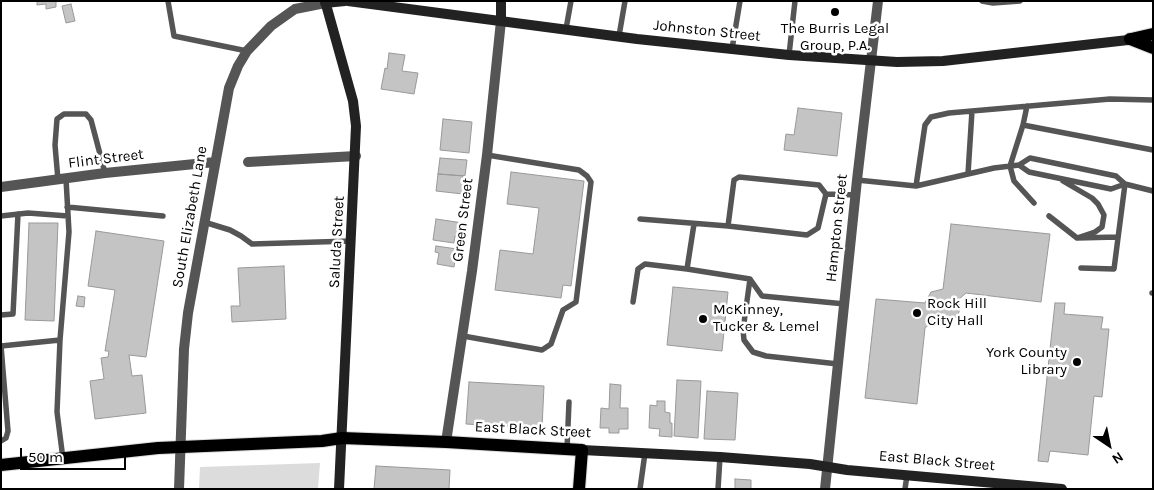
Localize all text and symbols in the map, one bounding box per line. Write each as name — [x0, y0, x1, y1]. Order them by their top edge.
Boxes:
marker: The Burris Legal Group, P.A. — [829, 6, 841, 18]
street label: Johnston Street — [652, 16, 762, 46]
place label: The Burris Legal Group, P.A. — [781, 20, 889, 55]
street label: Flint Street — [67, 145, 145, 173]
street label: South Elizabeth Lane — [169, 145, 211, 289]
street label: Hampton Street — [822, 173, 852, 283]
street label: Green Street — [449, 177, 477, 263]
street label: Saluda Street — [326, 195, 348, 289]
place label: Rock Hill City Hall — [927, 295, 987, 330]
place label: McKinney, Tucker & Lemel — [713, 301, 819, 336]
marker: Rock Hill City Hall — [911, 307, 923, 319]
marker: McKinney, Tucker & Lemel — [697, 313, 709, 325]
place label: York County Library — [986, 344, 1067, 379]
marker: York County Library — [1071, 356, 1083, 368]
street label: East Black Street — [474, 418, 592, 442]
north arrow — [1084, 420, 1134, 470]
scale bar — [22, 438, 129, 470]
street label: East Black Street — [878, 447, 996, 475]
text: 50 m — [28, 448, 63, 466]
text: N — [1109, 448, 1127, 468]

